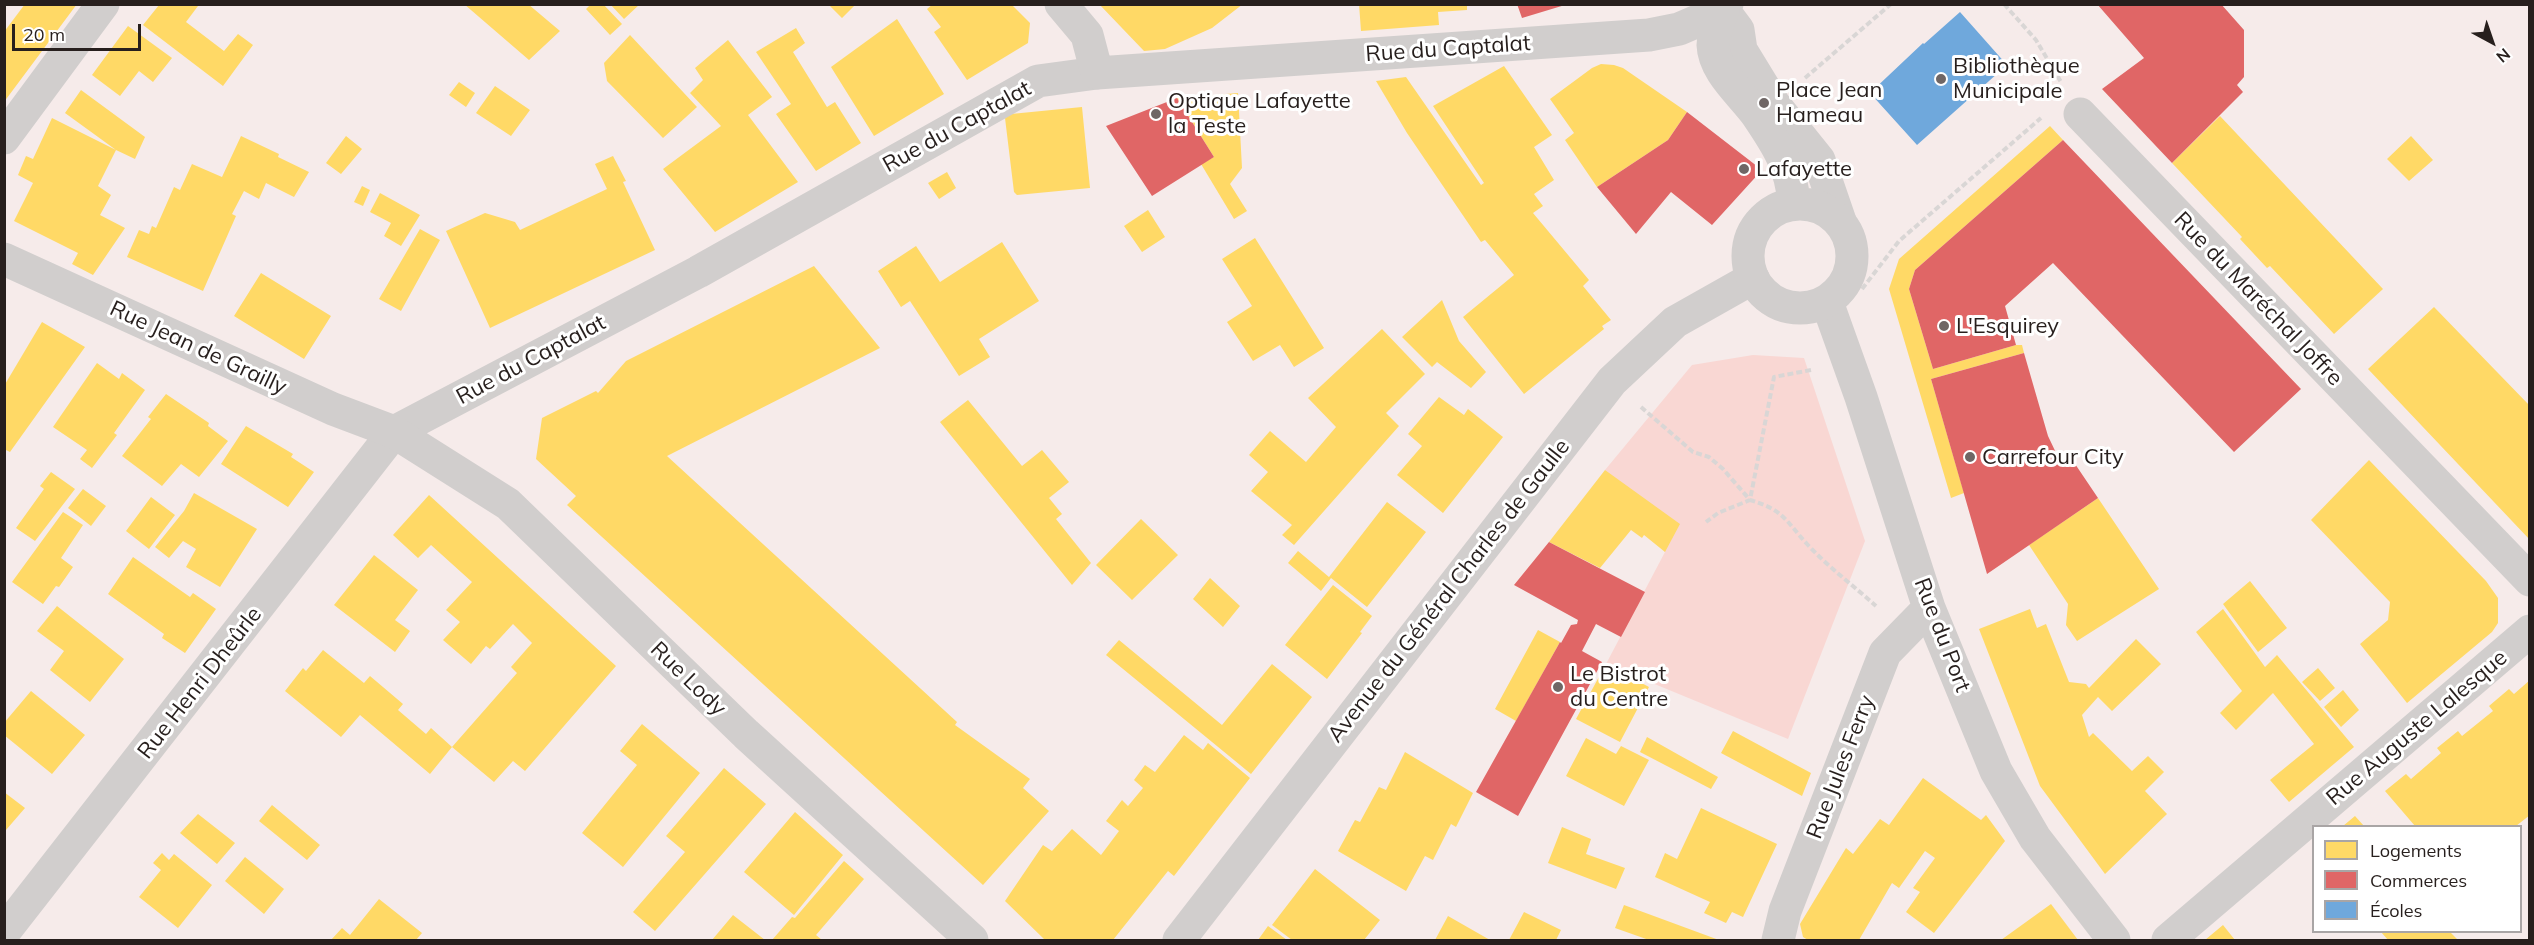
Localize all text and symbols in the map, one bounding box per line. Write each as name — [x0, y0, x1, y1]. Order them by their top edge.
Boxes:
scale bar — [15, 12, 144, 50]
north arrow — [2462, 12, 2522, 72]
text: 20 m — [23, 23, 65, 46]
street label: Rue du Captalat — [1365, 30, 1531, 68]
text: N — [2493, 44, 2515, 67]
place label: Bibliothèque Municipale — [1953, 53, 2080, 104]
marker: Bibliothèque Municipale — [1934, 72, 1948, 86]
street label: Rue du Captalat — [878, 75, 1036, 179]
place label: Place Jean Hameau — [1776, 77, 1882, 128]
place label: Optique Lafayette la Teste — [1168, 88, 1351, 140]
marker: Place Jean Hameau — [1757, 96, 1771, 110]
marker: Optique Lafayette la Teste — [1149, 107, 1163, 121]
place label: Lafayette — [1756, 156, 1852, 182]
marker: Lafayette — [1737, 162, 1751, 176]
street label: Rue du Maréchal Joffre — [2168, 207, 2348, 391]
street label: Rue Jean de Grailly — [105, 295, 291, 401]
street label: Rue du Captalat — [452, 310, 610, 410]
place label: L'Esquirey — [1956, 313, 2059, 339]
marker: L'Esquirey — [1937, 319, 1951, 333]
street label: Avenue du Général Charles de Gaulle — [1322, 434, 1576, 748]
place label: Carrefour City — [1982, 444, 2124, 470]
marker: Carrefour City — [1963, 450, 1977, 464]
street label: Rue du Port — [1908, 574, 1976, 696]
street label: Rue Henri Dheûrle — [133, 602, 267, 764]
street label: Rue Lody — [645, 637, 731, 721]
street label: Rue Auguste Lalesque — [2321, 645, 2513, 811]
place label: Le Bistrot du Centre — [1570, 661, 1668, 712]
marker: Le Bistrot du Centre — [1551, 680, 1565, 694]
street label: Rue Jules Ferry — [1802, 691, 1880, 843]
legend — [2312, 825, 2522, 933]
text: Logements — [2370, 839, 2462, 862]
text: Commerces — [2370, 869, 2467, 892]
text: Écoles — [2370, 899, 2423, 922]

